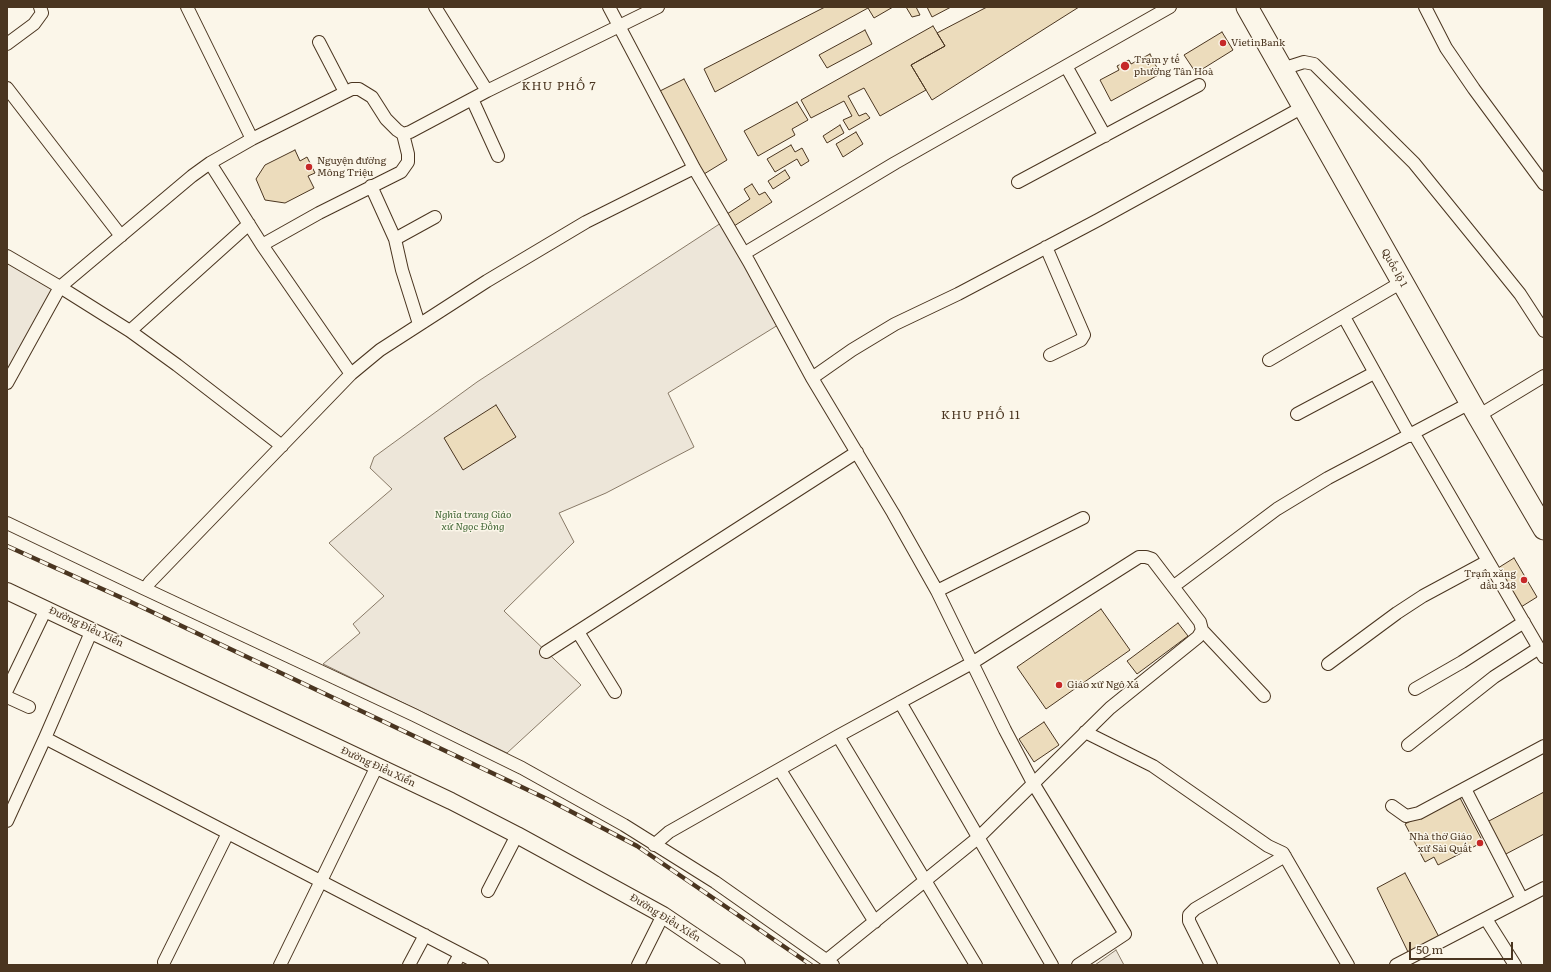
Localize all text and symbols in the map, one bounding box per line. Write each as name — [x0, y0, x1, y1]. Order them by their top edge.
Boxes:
place label: VietinBank — [1231, 37, 1285, 49]
marker: VietinBank — [1218, 38, 1228, 48]
place label: Trạm y tế phường Tân Hoà — [1134, 54, 1213, 78]
marker: Trạm y tế phường Tân Hoà — [1119, 60, 1131, 72]
district label: KHU PHỐ 7 — [521, 79, 597, 93]
place label: Nguyện đường Mông Triệu — [317, 155, 386, 178]
marker: Nguyện đường Mông Triệu — [304, 162, 314, 172]
street label: Quốc lộ 1 — [1379, 247, 1409, 289]
district label: KHU PHỐ 11 — [941, 408, 1021, 422]
park label: Nghĩa trang Giáo xứ Ngọc Đồng — [435, 509, 511, 532]
place label: Trạm xăng dầu 348 — [1464, 568, 1516, 592]
marker: Trạm xăng dầu 348 — [1519, 575, 1529, 585]
street label: Đường Điều Xiển — [47, 604, 125, 650]
place label: Giáo xứ Ngô Xá — [1067, 679, 1139, 691]
marker: Giáo xứ Ngô Xá — [1054, 680, 1064, 690]
street label: Đường Điều Xiển — [339, 744, 417, 790]
place label: Nhà thờ Giáo xứ Sài Quất — [1409, 831, 1472, 854]
marker: Nhà thờ Giáo xứ Sài Quất — [1475, 838, 1485, 848]
street label: Đường Điều Xiển — [627, 891, 703, 945]
scale bar — [1411, 934, 1515, 960]
text: 50 m — [1416, 940, 1443, 958]

